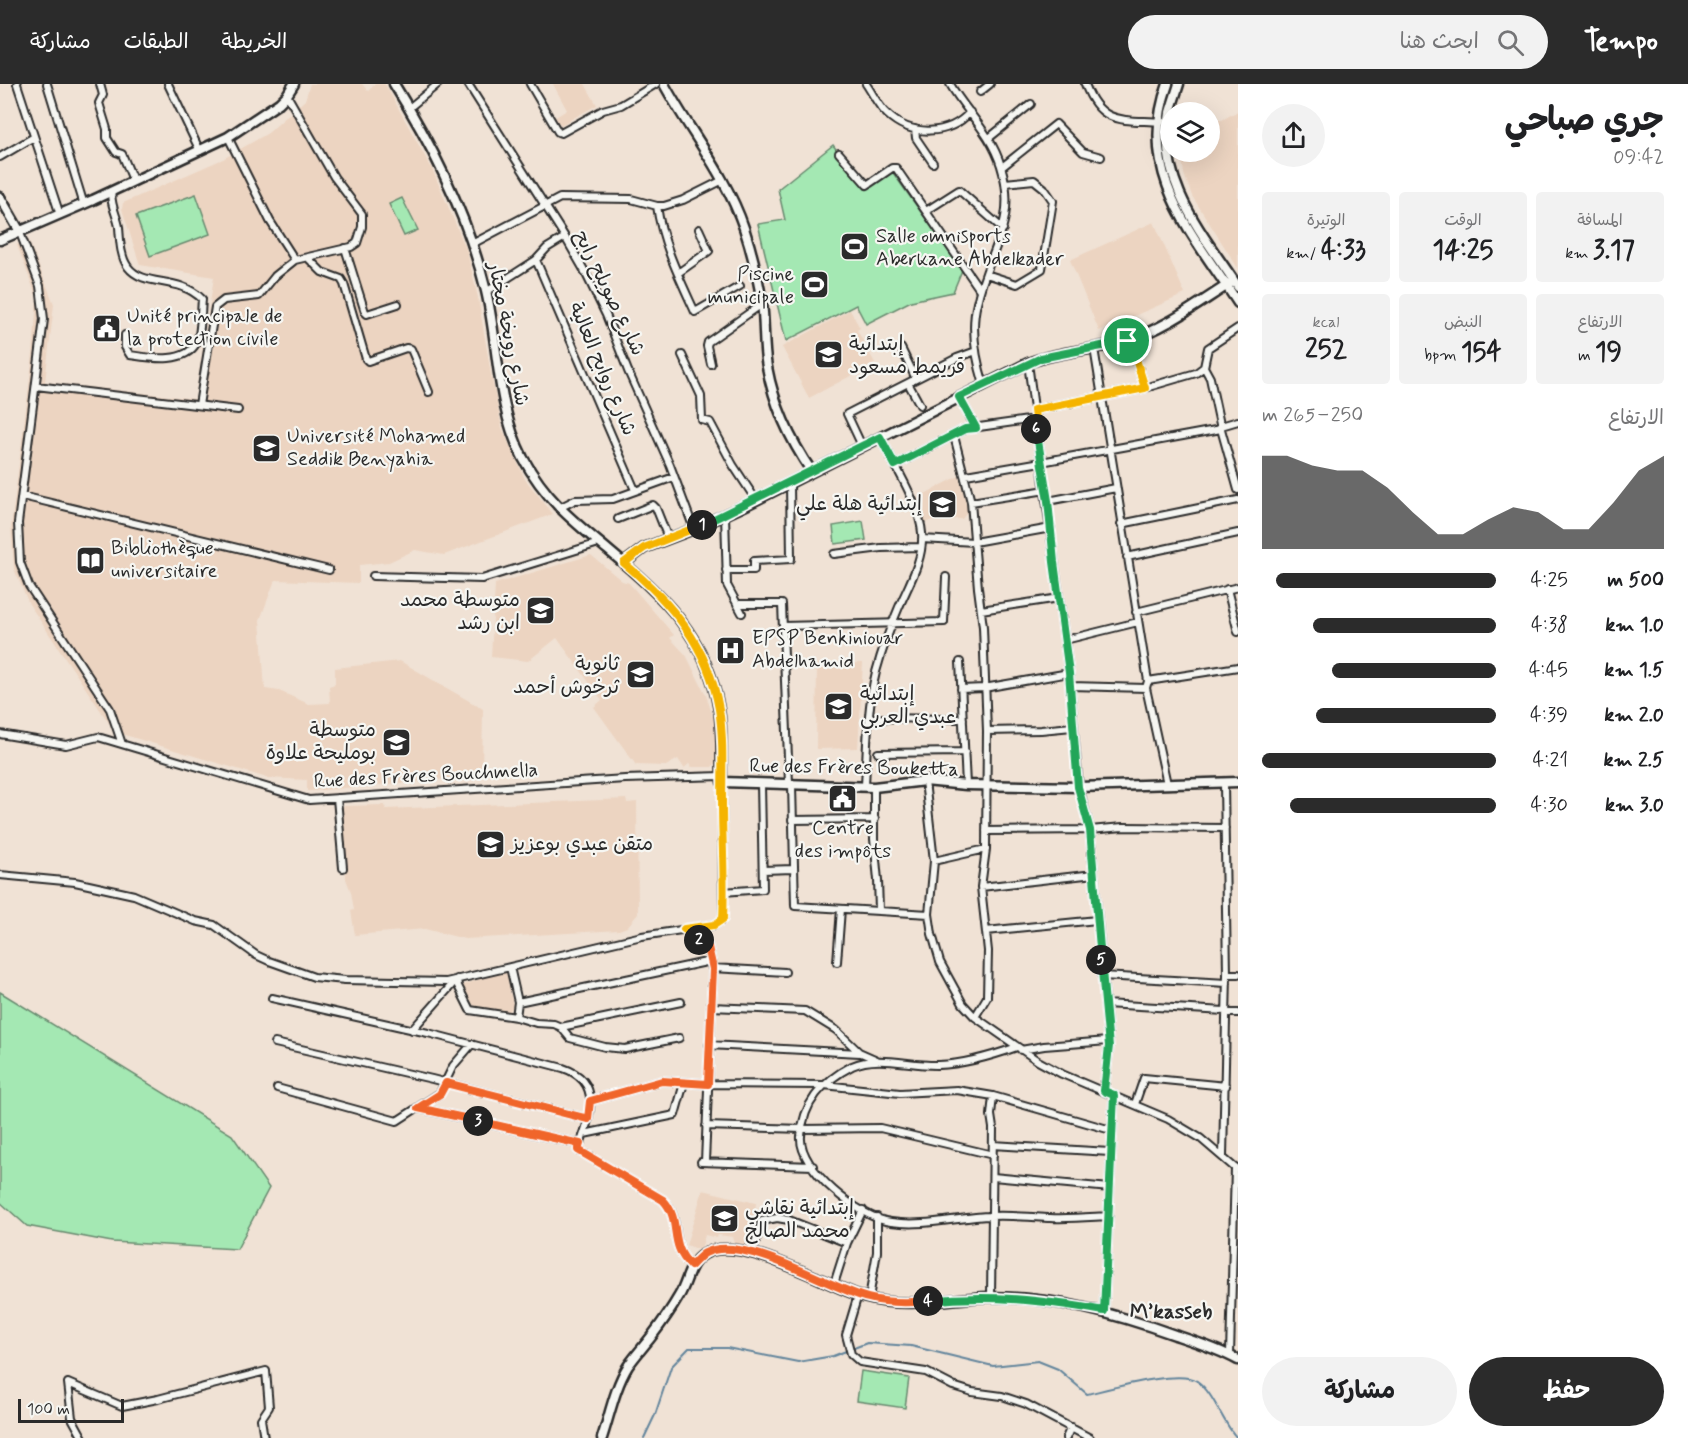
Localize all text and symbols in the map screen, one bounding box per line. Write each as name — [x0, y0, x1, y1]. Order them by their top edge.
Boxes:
search box — [1128, 15, 1548, 69]
text: Tempo — [1584, 24, 1658, 61]
icon: search — [1494, 26, 1527, 59]
text: مشاركة — [30, 28, 91, 56]
text: الطبقات — [124, 28, 189, 56]
text: الخريطة — [222, 28, 287, 56]
text: ابحث هنا — [1399, 28, 1479, 56]
text: جري صباحي — [1504, 99, 1664, 143]
map controls — [1160, 102, 1220, 162]
button: layers — [1160, 102, 1220, 162]
button: share — [1262, 104, 1325, 167]
text: 09:42 — [1613, 144, 1664, 171]
text: الوتيرة — [1307, 210, 1345, 231]
text: الوقت — [1444, 210, 1482, 231]
text: المسافة — [1577, 210, 1623, 231]
place label: Salle omnisports Aberkane Abdelkader — [876, 223, 1065, 273]
street label: شارع صويلح رابح — [567, 226, 651, 360]
sports icon: Salle omnisports Aberkane Abdelkader — [839, 231, 871, 263]
text: 4:33 — [1321, 234, 1366, 268]
text: 14:25 — [1433, 234, 1493, 268]
text: 3.17 — [1593, 234, 1635, 268]
text: /km — [1286, 243, 1321, 264]
text: km — [1565, 243, 1593, 264]
street label: شارع رويخة مختار — [480, 258, 535, 408]
place label: Piscine municipale — [707, 261, 794, 311]
sports icon: Piscine municipale — [799, 269, 831, 301]
street label: شارع روابح العالية — [562, 298, 642, 440]
place label: Unité principale de la protection civile — [127, 303, 283, 353]
public building icon: Unité principale de la protection civile — [90, 312, 122, 344]
text: kcal — [1313, 312, 1339, 333]
text: النبض — [1444, 312, 1482, 333]
text: الارتفاع — [1578, 312, 1622, 333]
pin — [1101, 315, 1152, 366]
icon: arrive — [1110, 324, 1143, 357]
place label: إبتدائية قريمط مسعود — [849, 331, 965, 381]
text: 252 — [1305, 333, 1347, 367]
text: 154 — [1461, 336, 1502, 370]
text: 19 — [1595, 336, 1622, 370]
school or university icon: إبتدائية قريمط مسعود — [812, 339, 844, 371]
text: bpm — [1424, 345, 1461, 366]
text: m — [1578, 345, 1595, 366]
text: 250–265 m — [1262, 402, 1363, 429]
text: الارتفاع — [1608, 405, 1664, 432]
pin: 6 — [1021, 414, 1051, 444]
text: 6 — [1032, 418, 1040, 439]
place label: Université Mohamed Seddik Benyahia — [287, 423, 465, 473]
school or university icon: Université Mohamed Seddik Benyahia — [250, 432, 282, 464]
school or university icon: إبتدائية هلة علي — [927, 488, 959, 520]
place label: إبتدائية هلة علي — [796, 491, 922, 521]
pin: 1 — [687, 510, 717, 540]
text: 1 — [698, 514, 706, 535]
place label: Bibliothèque universitaire — [111, 535, 218, 585]
library icon: Bibliothèque universitaire — [74, 544, 106, 576]
text: 4:25 — [1531, 567, 1568, 594]
text: 500 m — [1607, 567, 1664, 594]
place label: متوسطة محمد ابن رشد — [400, 587, 520, 637]
school or university icon: متوسطة محمد ابن رشد — [525, 595, 557, 627]
text: 4:38 — [1531, 612, 1568, 639]
text: 1.0 km — [1605, 612, 1664, 639]
place label: EPSP Benkiniouar Abdelhamid — [752, 625, 903, 675]
hospital icon: EPSP Benkiniouar Abdelhamid — [715, 634, 747, 666]
place label: ثانوية ثرخوش أحمد — [513, 651, 620, 701]
text: 4:45 — [1529, 657, 1568, 684]
text: 1.5 km — [1604, 657, 1664, 684]
school or university icon: ثانوية ثرخوش أحمد — [624, 659, 656, 691]
place label: إبتدائية عبدي العربي — [860, 681, 956, 734]
school or university icon: إبتدائية عبدي العربي — [823, 690, 855, 722]
text: 4:39 — [1530, 702, 1568, 729]
text: 2.0 km — [1604, 702, 1664, 729]
place label: متوسطة بومليحة علاوة — [266, 717, 376, 767]
school or university icon: متوسطة بومليحة علاوة — [381, 726, 413, 758]
text: 4:21 — [1533, 747, 1568, 774]
text: 2.5 km — [1603, 747, 1664, 774]
street label: Rue des Frères Bouketta — [749, 753, 959, 783]
street label: Rue des Frères Bouchmella — [313, 757, 539, 795]
public building icon: Centre des impôts — [827, 782, 859, 814]
text: 4:30 — [1531, 792, 1568, 819]
text: 3.0 km — [1605, 792, 1664, 819]
place label: Centre des impôts — [795, 815, 891, 865]
school or university icon: متقن عبدي بوعزيز — [474, 828, 506, 860]
place label: متقن عبدي بوعزيز — [509, 831, 653, 858]
pin: 2 — [684, 925, 714, 955]
text: 2 — [695, 929, 703, 950]
pin: 5 — [1086, 945, 1116, 975]
text: 5 — [1096, 949, 1106, 970]
pin: 3 — [463, 1106, 493, 1136]
text: 3 — [474, 1110, 482, 1131]
place label: إبتدائية نقاشي محمد الصالح — [745, 1195, 854, 1245]
school or university icon: إبتدائية نقاشي محمد الصالح — [708, 1203, 740, 1235]
pin: 4 — [913, 1286, 943, 1316]
text: 4 — [923, 1290, 933, 1311]
district label: M’kasseb — [1130, 1298, 1212, 1326]
button: مشاركة — [1262, 1357, 1457, 1426]
button: حفظ — [1469, 1357, 1664, 1426]
scale bar — [18, 1396, 124, 1424]
text: 100 m — [27, 1399, 70, 1420]

